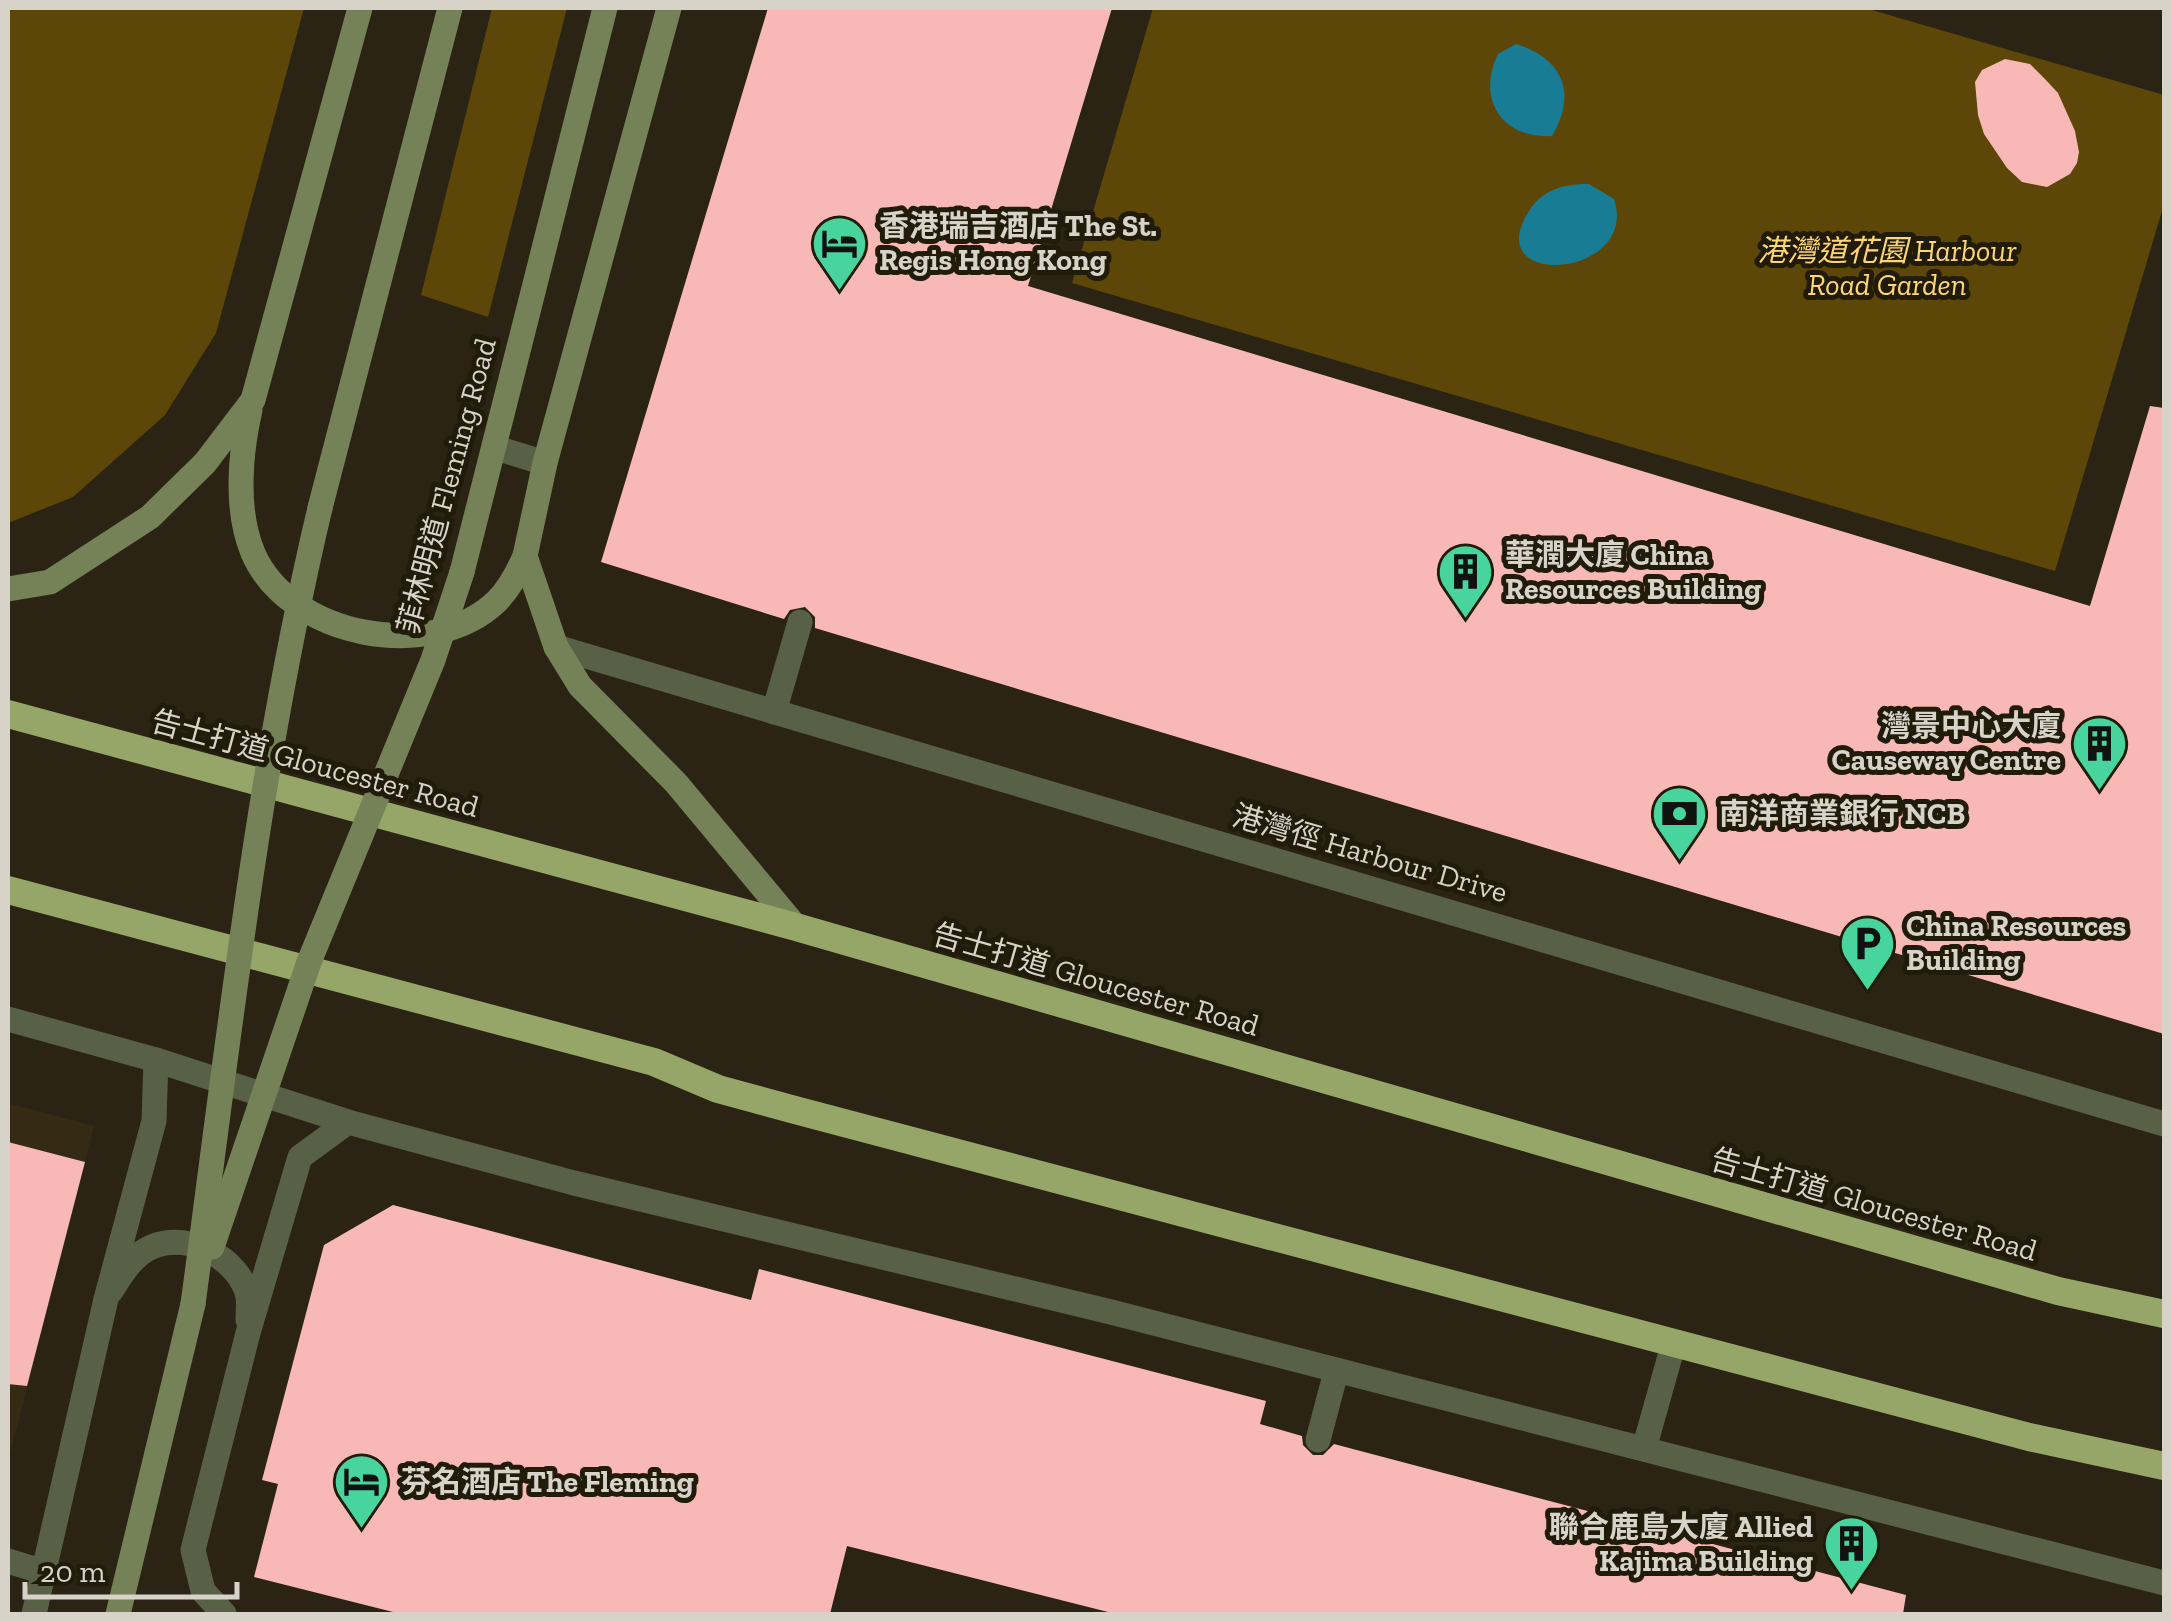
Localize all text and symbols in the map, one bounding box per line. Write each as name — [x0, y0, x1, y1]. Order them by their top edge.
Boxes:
place label: 香港瑞吉酒店 The St. Regis Hong Kong — [879, 208, 1157, 278]
hotel icon: 香港瑞吉酒店 The St. Regis Hong Kong — [810, 213, 870, 292]
park label: 港灣道花園 Harbour Road Garden — [1758, 233, 2017, 303]
street label: 菲林明道 Fleming Road — [390, 334, 504, 638]
place label: 華潤大廈 China Resources Building — [1505, 537, 1761, 607]
building icon: 華潤大廈 China Resources Building — [1436, 542, 1496, 621]
street label: 告士打道 Gloucester Road — [147, 703, 483, 825]
place label: 灣景中心大廈 Causeway Centre — [1832, 708, 2061, 778]
building icon: 灣景中心大廈 Causeway Centre — [2070, 713, 2130, 792]
bank icon: 南洋商業銀行 NCB — [1650, 784, 1710, 863]
place label: 南洋商業銀行 NCB — [1719, 796, 1965, 832]
street label: 港灣徑 Harbour Drive — [1229, 798, 1511, 910]
place label: China Resources Building — [1906, 908, 2127, 978]
parking icon: China Resources Building — [1837, 913, 1897, 992]
street label: 告士打道 Gloucester Road — [929, 916, 1264, 1044]
street label: 告士打道 Gloucester Road — [1707, 1141, 2042, 1269]
hotel icon: 芬名酒店 The Fleming — [332, 1452, 392, 1531]
place label: 芬名酒店 The Fleming — [401, 1464, 694, 1500]
place label: 聯合鹿島大廈 Allied Kajima Building — [1549, 1509, 1813, 1579]
building icon: 聯合鹿島大廈 Allied Kajima Building — [1822, 1514, 1882, 1593]
scale bar — [25, 1537, 238, 1599]
text: 20 m — [40, 1554, 106, 1590]

